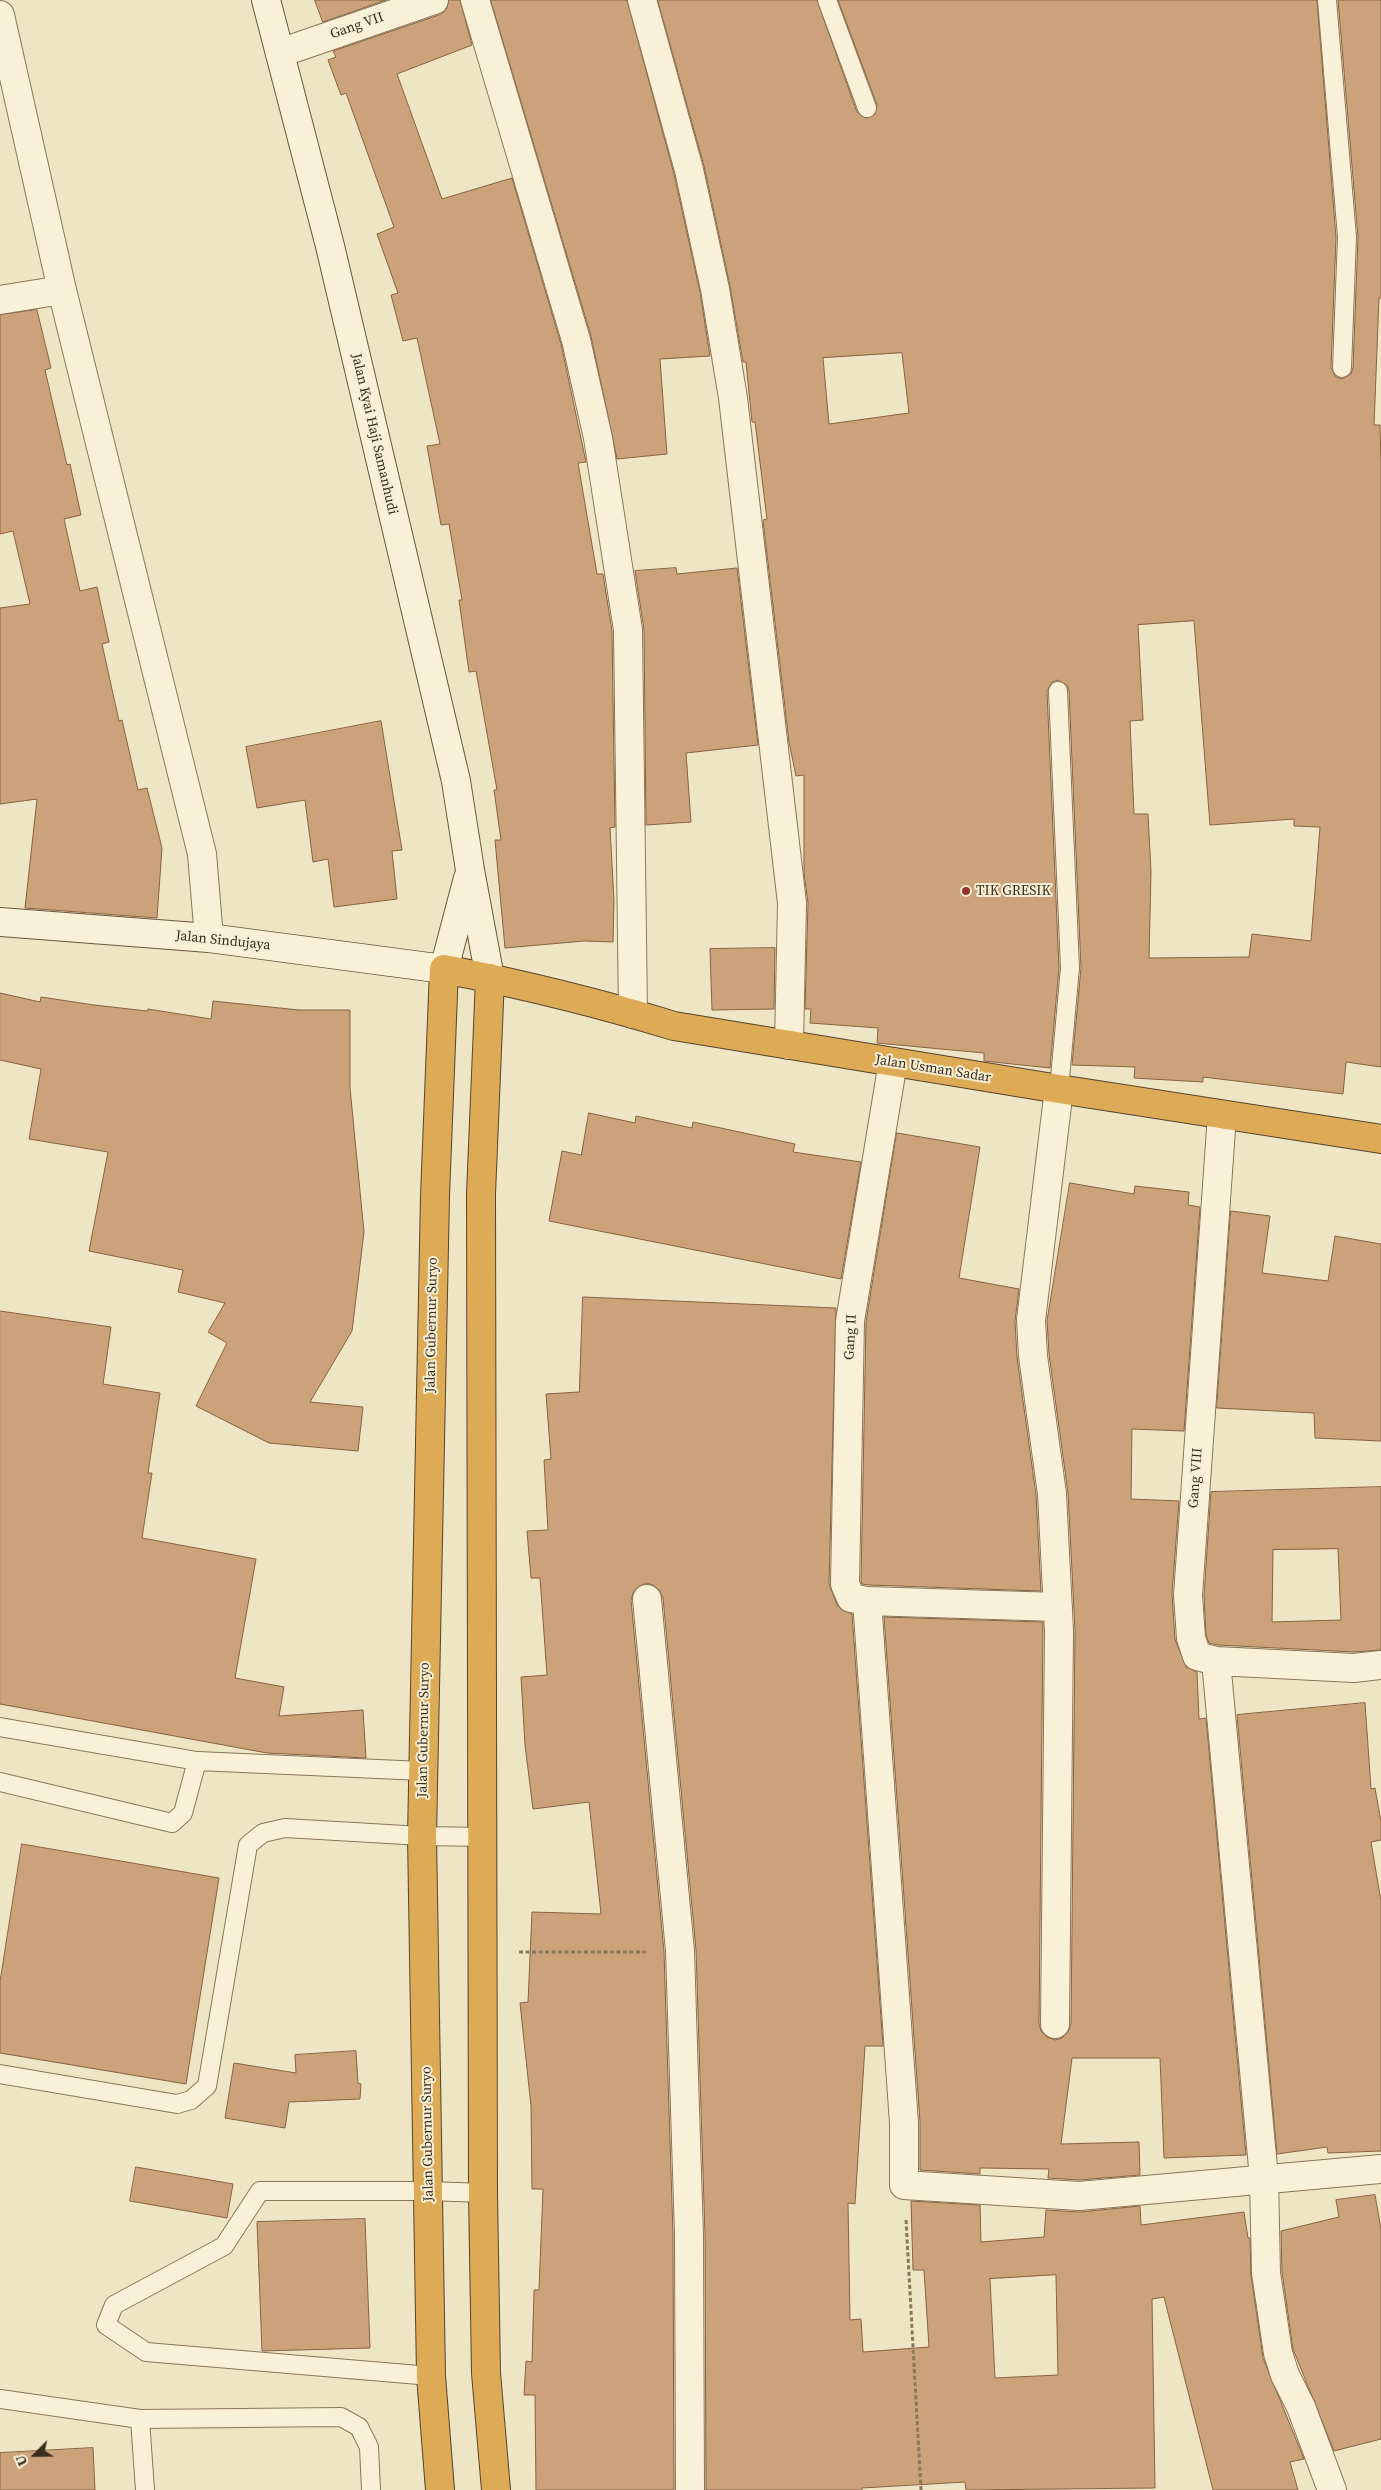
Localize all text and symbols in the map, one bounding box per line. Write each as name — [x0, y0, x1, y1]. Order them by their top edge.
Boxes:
street label: Gang VII — [328, 9, 386, 43]
street label: Jalan Kyai Haji Samanhudi — [347, 352, 401, 516]
place label: TIK GRESIK — [976, 883, 1051, 899]
marker: TIK GRESIK — [960, 885, 972, 897]
street label: Jalan Sindujaya — [175, 928, 271, 954]
street label: Jalan Usman Sadar — [874, 1052, 992, 1086]
street label: Jalan Gubernur Suryo — [422, 1257, 442, 1393]
street label: Gang II — [841, 1314, 861, 1360]
street label: Gang VIII — [1186, 1447, 1206, 1509]
street label: Jalan Gubernur Suryo — [414, 1662, 434, 1798]
street label: Jalan Gubernur Suryo — [418, 2066, 438, 2202]
north arrow — [10, 2430, 60, 2480]
text: U — [10, 2452, 32, 2469]

